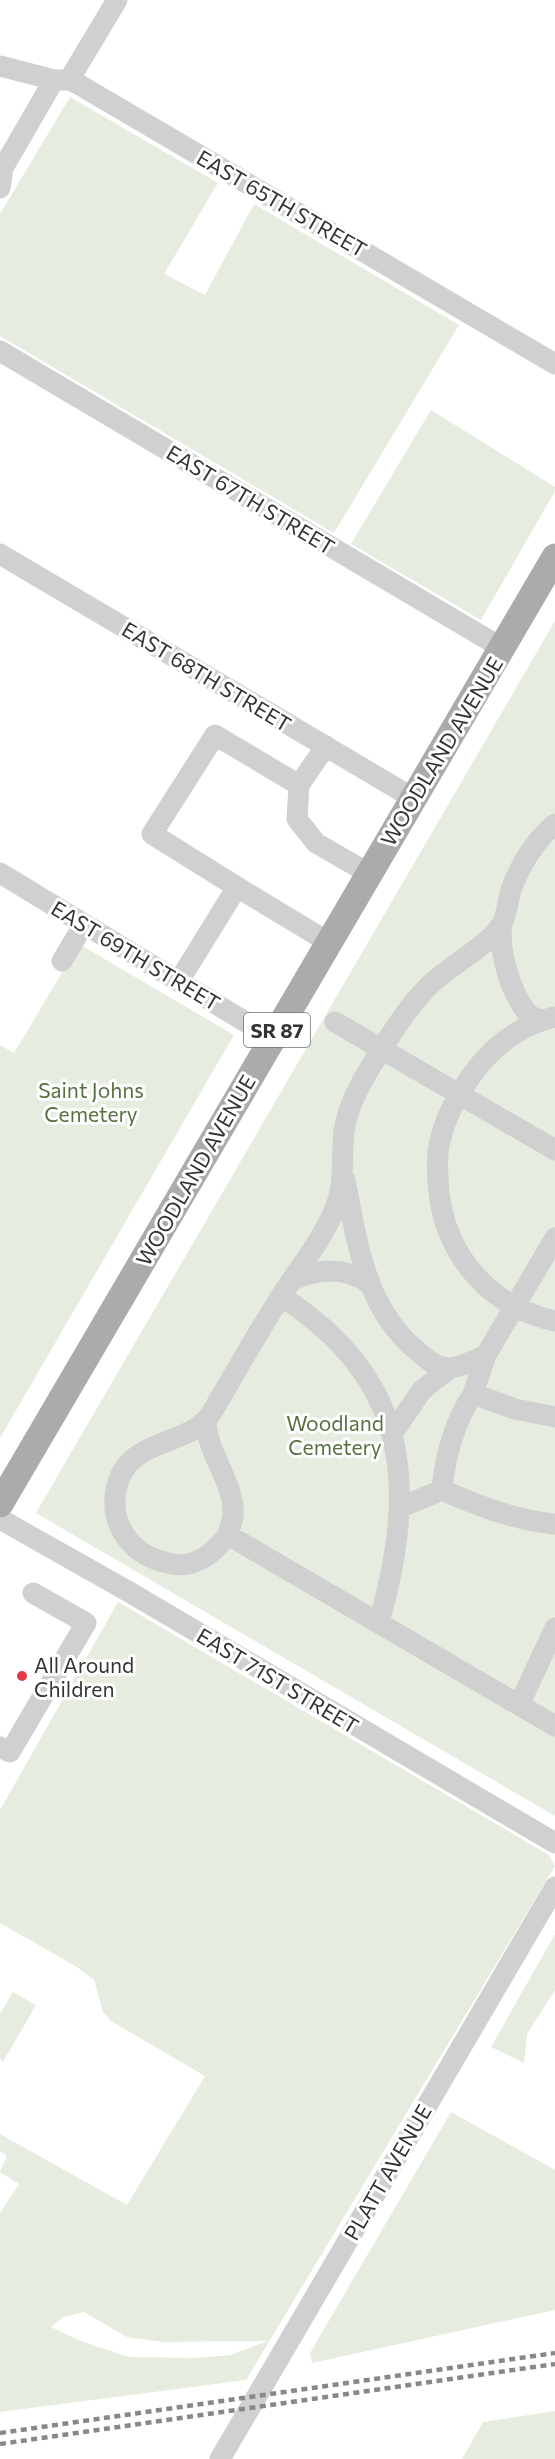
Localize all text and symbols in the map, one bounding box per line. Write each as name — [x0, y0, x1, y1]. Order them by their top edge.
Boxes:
street label: EAST 65TH STREET — [193, 144, 371, 262]
street label: EAST 67TH STREET — [163, 439, 339, 559]
street label: EAST 68TH STREET — [118, 616, 296, 736]
street label: WOODLAND AVENUE — [375, 652, 507, 850]
street label: EAST 69TH STREET — [47, 895, 225, 1015]
road number: SR 87 — [244, 1013, 310, 1047]
street label: WOODLAND AVENUE — [130, 1070, 260, 1270]
park label: Saint Johns Cemetery — [38, 1077, 144, 1126]
park label: Woodland Cemetery — [286, 1410, 384, 1459]
street label: EAST 71ST STREET — [193, 1622, 363, 1738]
place label: All Around Children — [34, 1652, 134, 1701]
marker: All Around Children — [15, 1669, 29, 1683]
street label: PLATT AVENUE — [338, 2100, 436, 2244]

